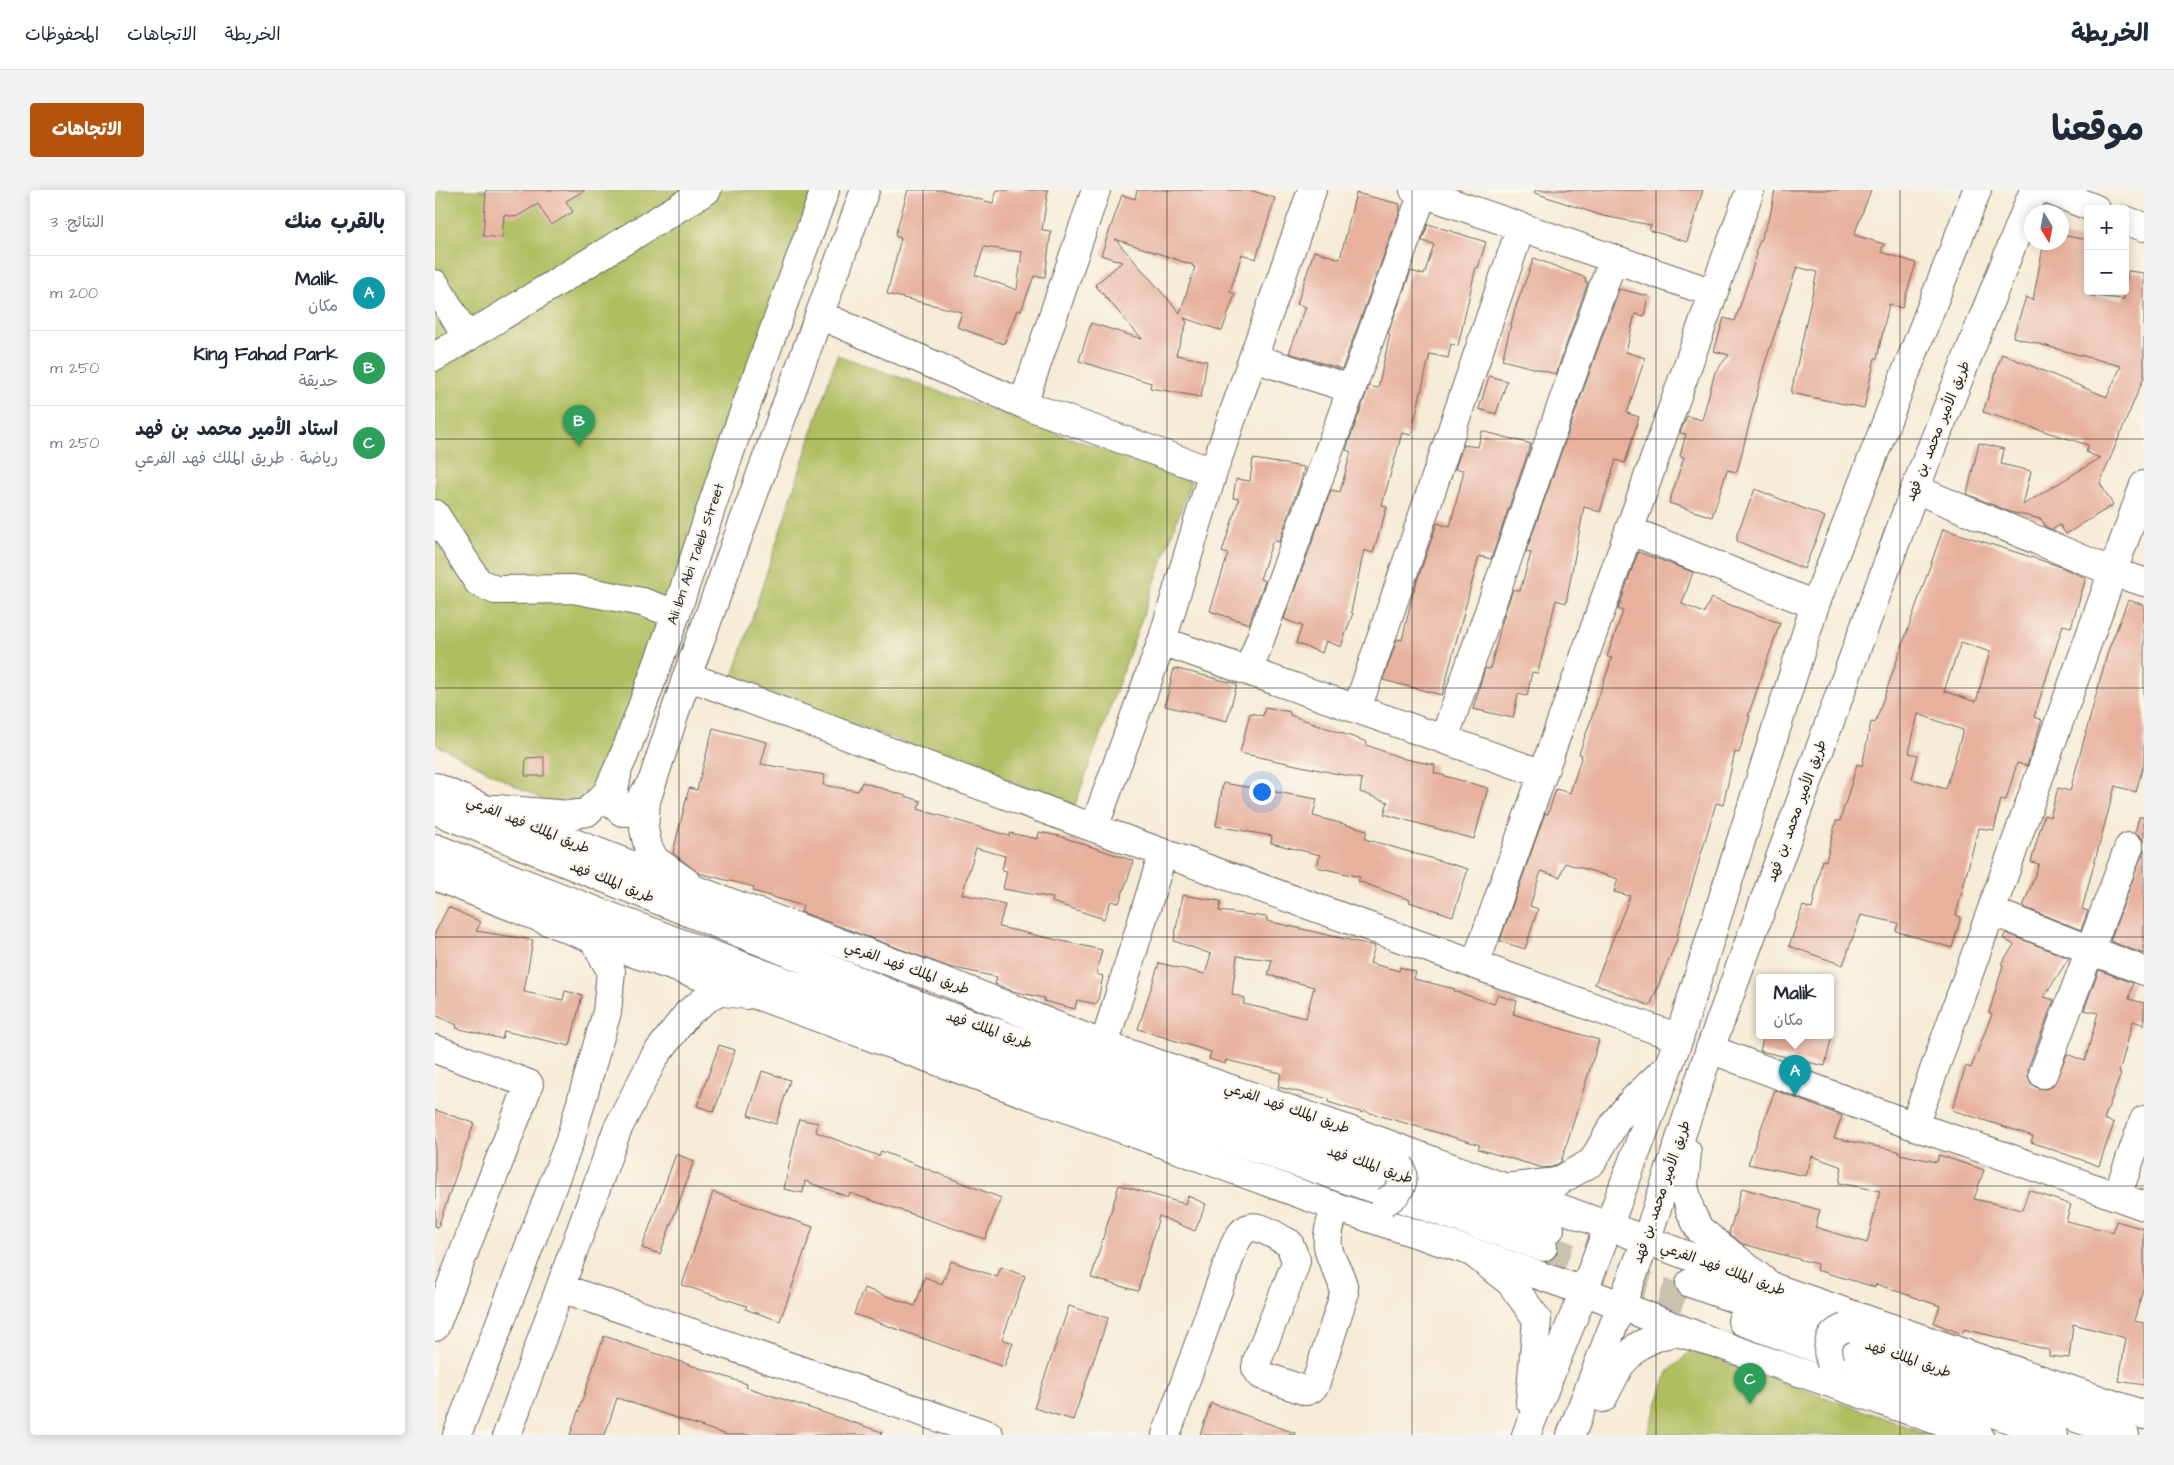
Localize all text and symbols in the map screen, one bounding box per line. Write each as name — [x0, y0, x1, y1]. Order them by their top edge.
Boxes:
text: الخريطة — [2071, 17, 2149, 51]
text: المحفوظات — [25, 22, 99, 47]
text: الاتجاهات — [127, 22, 197, 47]
text: الخريطة — [225, 22, 281, 47]
button: الاتجاهات — [30, 103, 144, 157]
text: موقعنا — [2051, 105, 2144, 154]
north arrow — [2024, 205, 2069, 250]
map controls — [2084, 205, 2129, 295]
button: + — [2084, 205, 2129, 250]
text: بالقرب منك — [284, 207, 385, 236]
text: النتائج: 3 — [50, 211, 104, 233]
button: − — [2084, 250, 2129, 295]
text: Malik — [295, 266, 338, 293]
text: 200 m — [50, 282, 98, 304]
text: A — [364, 282, 374, 304]
text: مكان — [308, 295, 338, 317]
text: King Fahad Park — [194, 341, 338, 368]
text: 250 m — [50, 357, 99, 379]
text: B — [363, 357, 375, 379]
street label: طريق الأمير محمد بن فهد — [1901, 358, 1975, 504]
text: حديقة — [299, 370, 338, 392]
pin: B — [563, 405, 595, 446]
text: استاد الأمير محمد بن فهد — [135, 416, 338, 443]
text: 250 m — [50, 432, 99, 454]
text: C — [363, 432, 375, 454]
text: رياضة · طريق الملك فهد الفرعي — [135, 447, 338, 469]
street label: Ali Ibn Abi Taleb Street — [662, 480, 730, 627]
street label: طريق الأمير محمد بن فهد — [1762, 737, 1832, 885]
your location — [1249, 779, 1275, 805]
street label: طريق الملك فهد الفرعي — [463, 791, 593, 861]
street label: طريق الملك فهد — [567, 856, 657, 908]
street label: طريق الملك فهد الفرعي — [841, 936, 972, 1002]
popup — [1756, 974, 1834, 1039]
text: Malik — [1774, 980, 1816, 1007]
street label: طريق الملك فهد — [943, 1006, 1035, 1054]
text: مكان — [1774, 1009, 1803, 1031]
pin: A — [1779, 1055, 1811, 1096]
street label: طريق الملك فهد الفرعي — [1221, 1077, 1352, 1141]
street label: طريق الأمير محمد بن فهد — [1628, 1118, 1696, 1266]
street label: طريق الملك فهد — [1324, 1141, 1416, 1189]
street label: طريق الملك فهد الفرعي — [1657, 1237, 1788, 1303]
street label: طريق الملك فهد — [1862, 1335, 1954, 1383]
pin: C — [1734, 1363, 1766, 1404]

